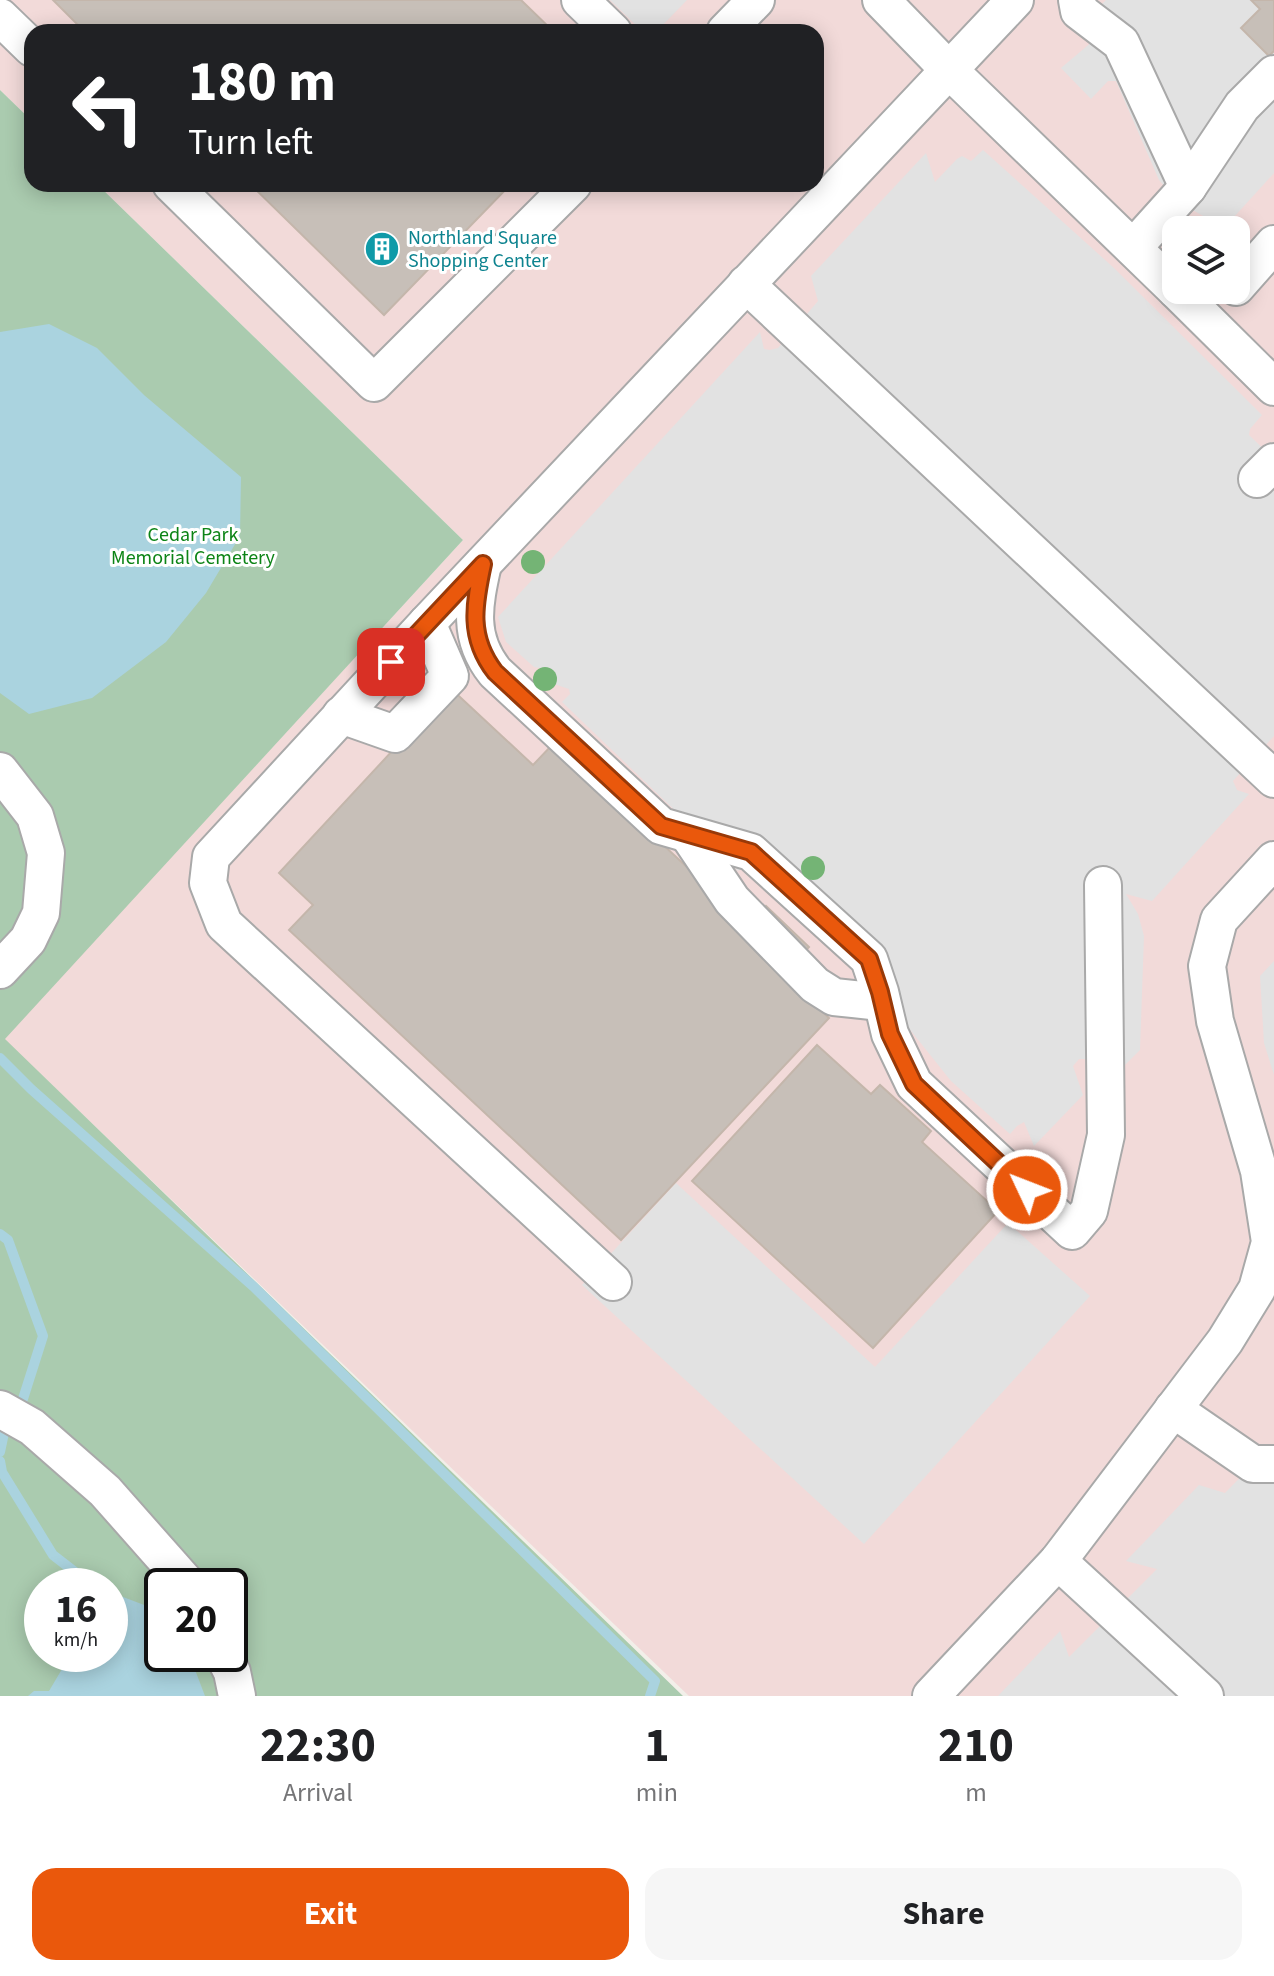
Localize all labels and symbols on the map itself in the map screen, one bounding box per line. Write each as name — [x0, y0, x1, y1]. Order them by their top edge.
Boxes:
place label: Northland Square Shopping Center — [408, 224, 557, 275]
building icon: Northland Square Shopping Center — [363, 230, 401, 268]
park label: Cedar Park Memorial Cemetery — [111, 521, 276, 572]
pin — [357, 628, 425, 696]
position arrow — [985, 1148, 1069, 1232]
speed limit sign: 20 — [144, 1568, 248, 1672]

